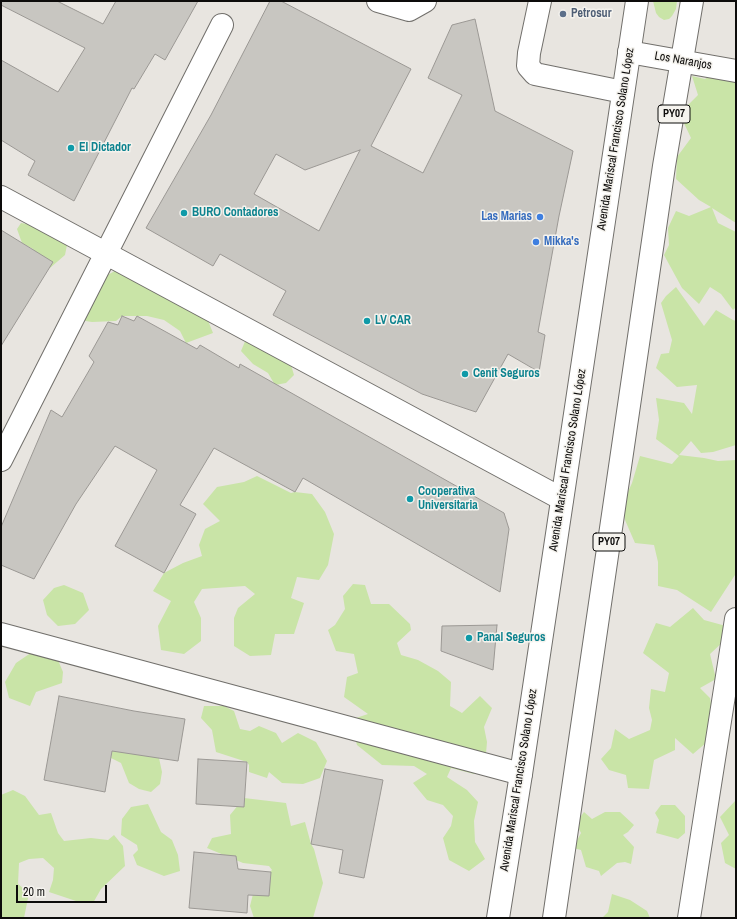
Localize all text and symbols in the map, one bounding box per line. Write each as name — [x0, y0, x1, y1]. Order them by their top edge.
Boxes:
place label: Petrosur — [571, 7, 611, 21]
marker: Petrosur — [558, 9, 568, 19]
street label: Avenida Mariscal Francisco Solano López — [594, 47, 638, 231]
street label: Los Naranjos — [653, 49, 713, 73]
road number: PY07 — [658, 105, 690, 123]
place label: El Dictador — [79, 141, 131, 155]
marker: El Dictador — [66, 143, 76, 153]
place label: BURO Contadores — [192, 206, 278, 220]
marker: BURO Contadores — [179, 208, 189, 218]
place label: Las Marias — [481, 210, 532, 224]
marker: Las Marias — [535, 212, 545, 222]
place label: Mikka's — [544, 235, 579, 249]
marker: Mikka's — [531, 237, 541, 247]
place label: LV CAR — [375, 314, 411, 328]
marker: LV CAR — [362, 316, 372, 326]
place label: Cenit Seguros — [473, 367, 540, 381]
street label: Avenida Mariscal Francisco Solano López — [546, 368, 590, 552]
marker: Cenit Seguros — [460, 369, 470, 379]
place label: Cooperativa Universitaria — [418, 485, 478, 513]
marker: Cooperativa Universitaria — [405, 494, 415, 504]
road number: PY07 — [593, 533, 625, 551]
place label: Panal Seguros — [477, 631, 545, 645]
marker: Panal Seguros — [464, 633, 474, 643]
street label: Avenida Mariscal Francisco Solano López — [497, 688, 541, 872]
scale bar — [18, 877, 109, 903]
text: 20 m — [23, 884, 45, 900]

